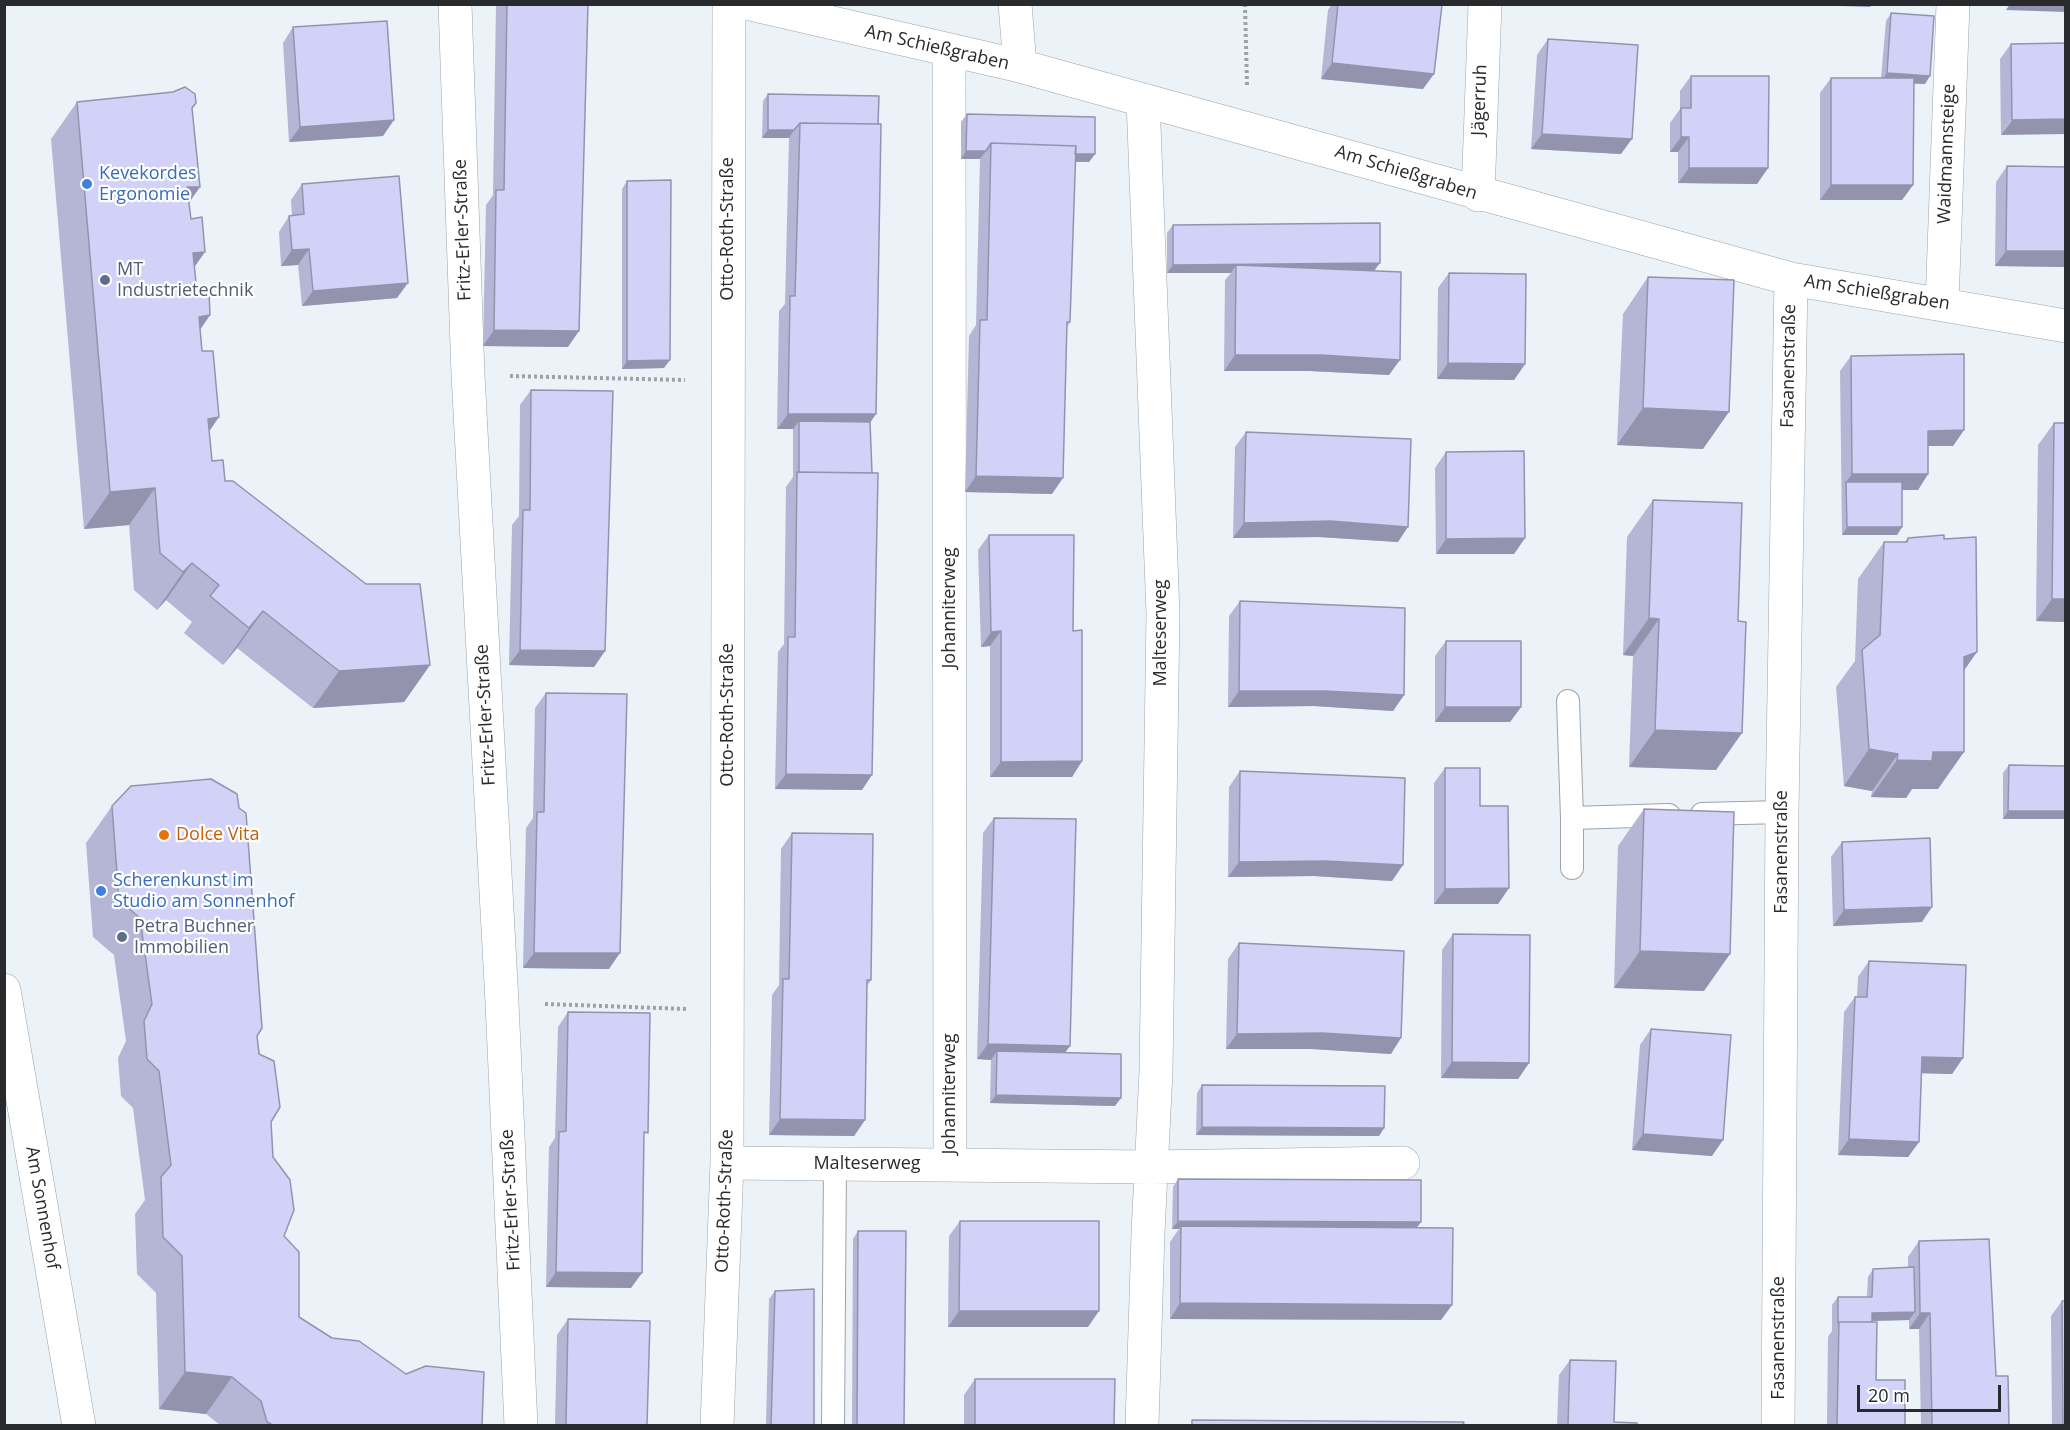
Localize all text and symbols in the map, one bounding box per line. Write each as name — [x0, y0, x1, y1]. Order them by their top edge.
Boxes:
street label: Am Schießgraben — [863, 21, 1011, 75]
street label: Jägerruh — [1468, 64, 1492, 136]
street label: Waidmannsteige — [1934, 83, 1960, 225]
street label: Am Schießgraben — [1332, 141, 1480, 205]
street label: Otto-Roth-Straße — [717, 157, 739, 301]
street label: Fritz-Erler-Straße — [450, 159, 476, 301]
place label: Kevekordes Ergonomie — [99, 163, 197, 206]
marker: Kevekordes Ergonomie — [80, 177, 94, 191]
place label: MT Industrietechnik — [117, 259, 253, 302]
street label: Am Schießgraben — [1803, 271, 1951, 315]
marker: MT Industrietechnik — [98, 273, 112, 287]
street label: Fasanenstraße — [1777, 304, 1801, 428]
street label: Johanniterweg — [939, 547, 961, 669]
street label: Malteserweg — [1150, 579, 1172, 687]
street label: Otto-Roth-Straße — [717, 643, 739, 787]
street label: Fritz-Erler-Straße — [472, 644, 500, 786]
street label: Fasanenstraße — [1771, 790, 1793, 914]
place label: Dolce Vita — [176, 824, 260, 846]
marker: Dolce Vita — [157, 828, 171, 842]
place label: Scherenkunst im Studio am Sonnenhof — [113, 870, 295, 912]
marker: Scherenkunst im Studio am Sonnenhof — [94, 884, 108, 898]
place label: Petra Buchner Immobilien — [134, 916, 254, 958]
marker: Petra Buchner Immobilien — [115, 930, 129, 944]
street label: Johanniterweg — [939, 1033, 961, 1155]
street label: Fritz-Erler-Straße — [497, 1129, 525, 1271]
street label: Otto-Roth-Straße — [712, 1129, 738, 1273]
street label: Am Sonnenhof — [21, 1145, 63, 1271]
street label: Malteserweg — [813, 1153, 921, 1175]
street label: Fasanenstraße — [1768, 1276, 1790, 1400]
scale bar — [1860, 1373, 2004, 1411]
text: 20 m — [1868, 1383, 1910, 1407]

